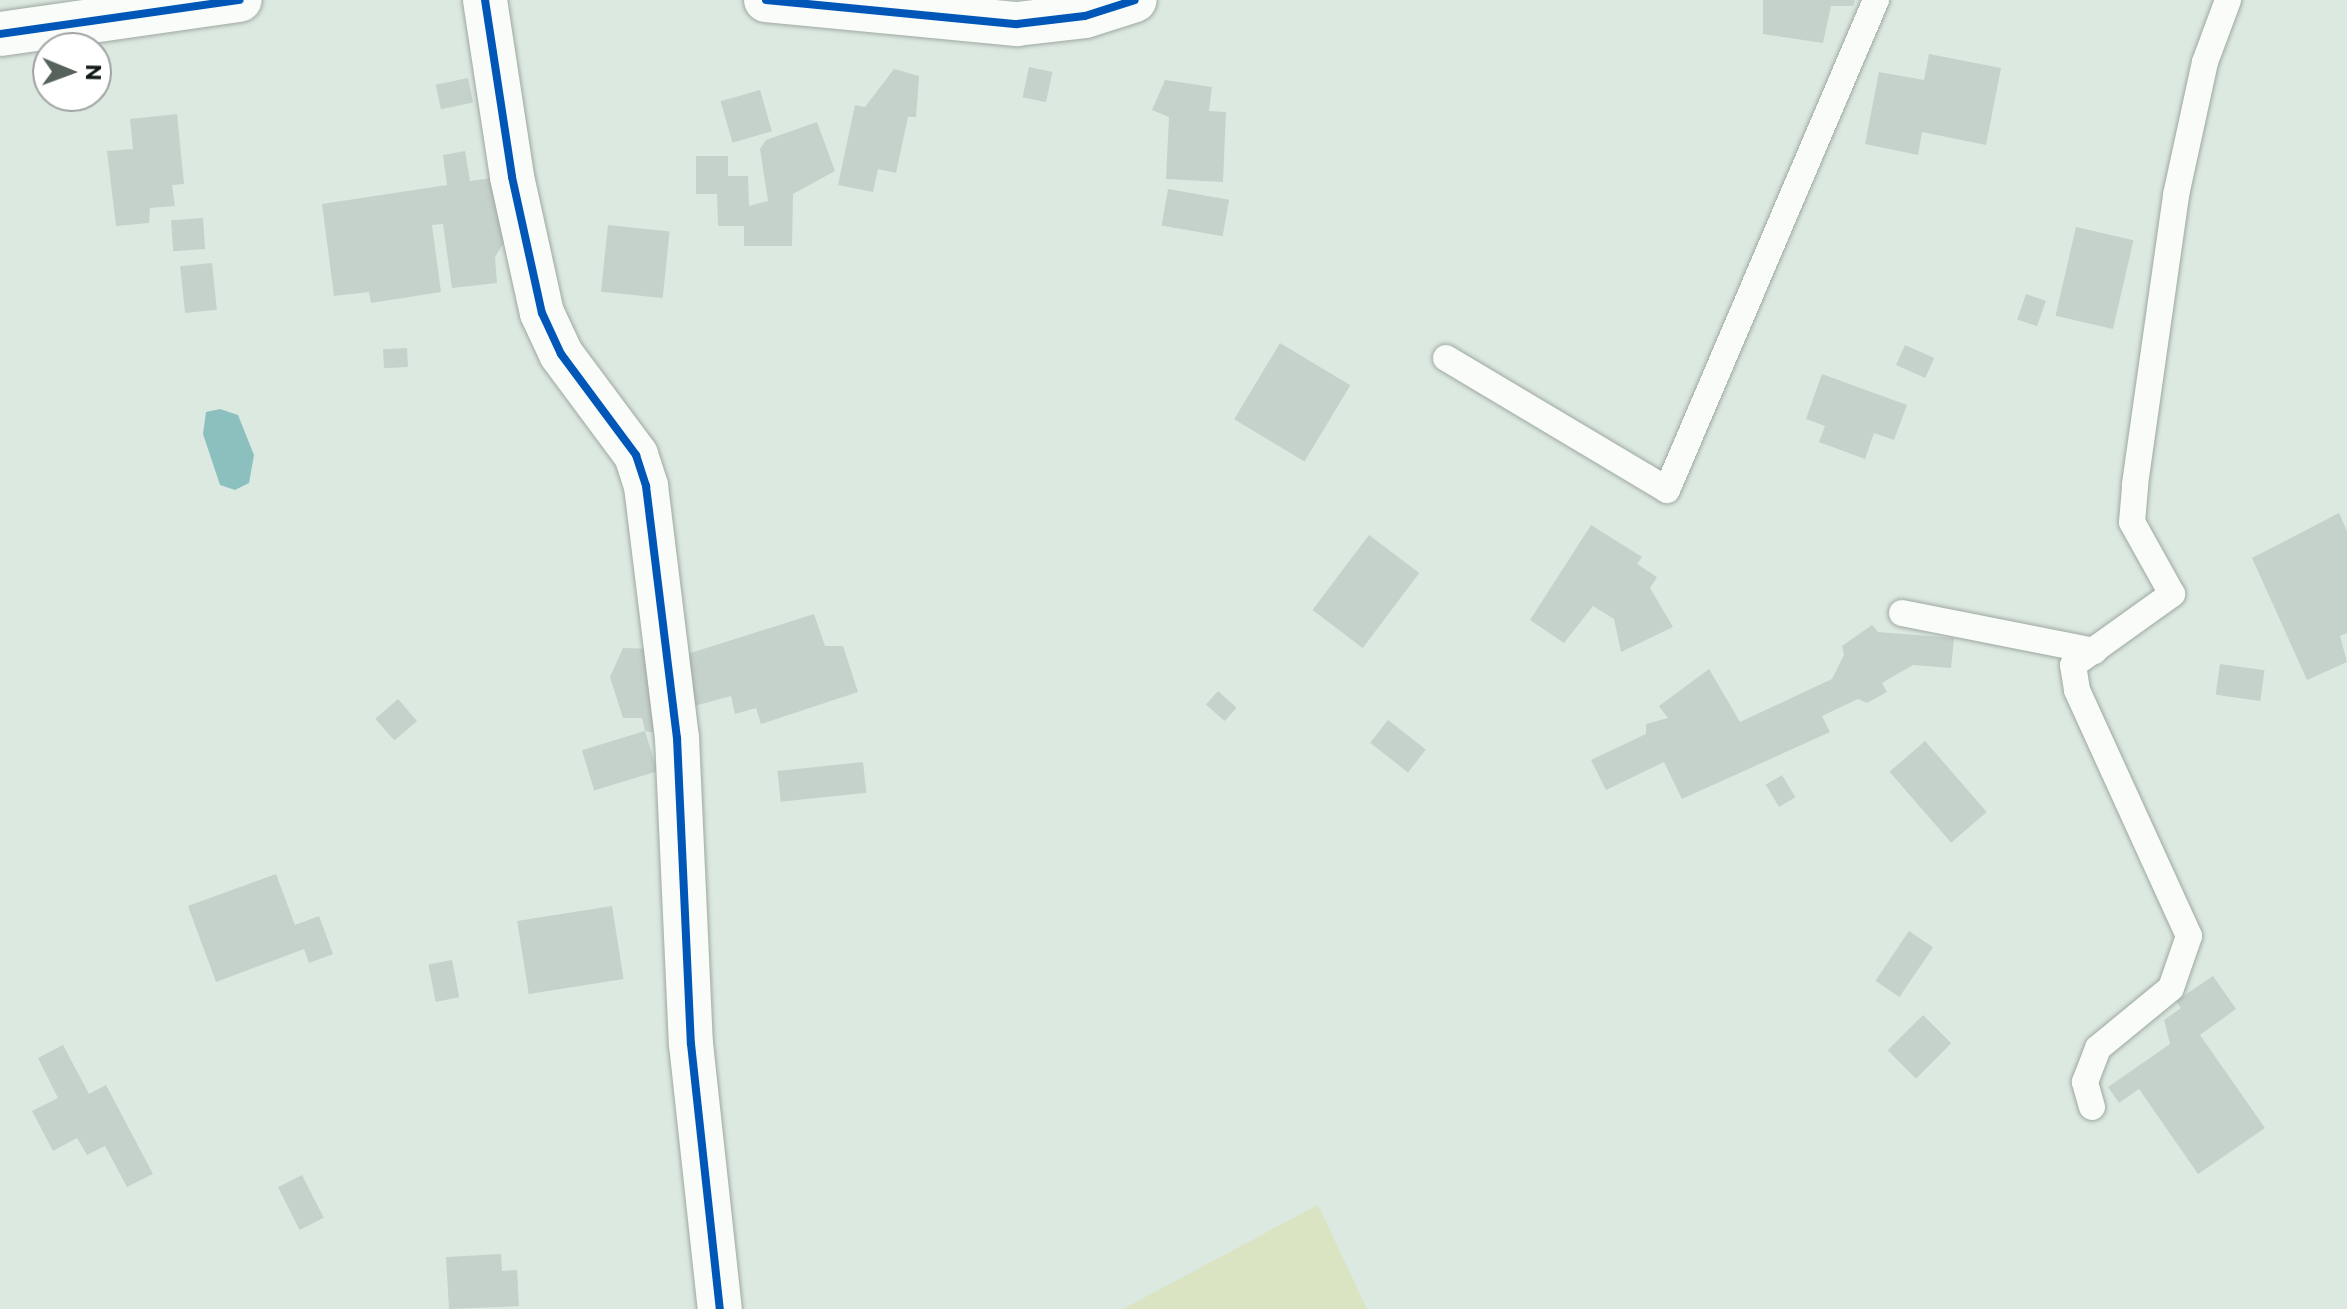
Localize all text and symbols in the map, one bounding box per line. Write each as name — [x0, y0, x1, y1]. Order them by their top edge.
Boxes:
north arrow — [32, 32, 112, 112]
text: N — [81, 64, 108, 81]

